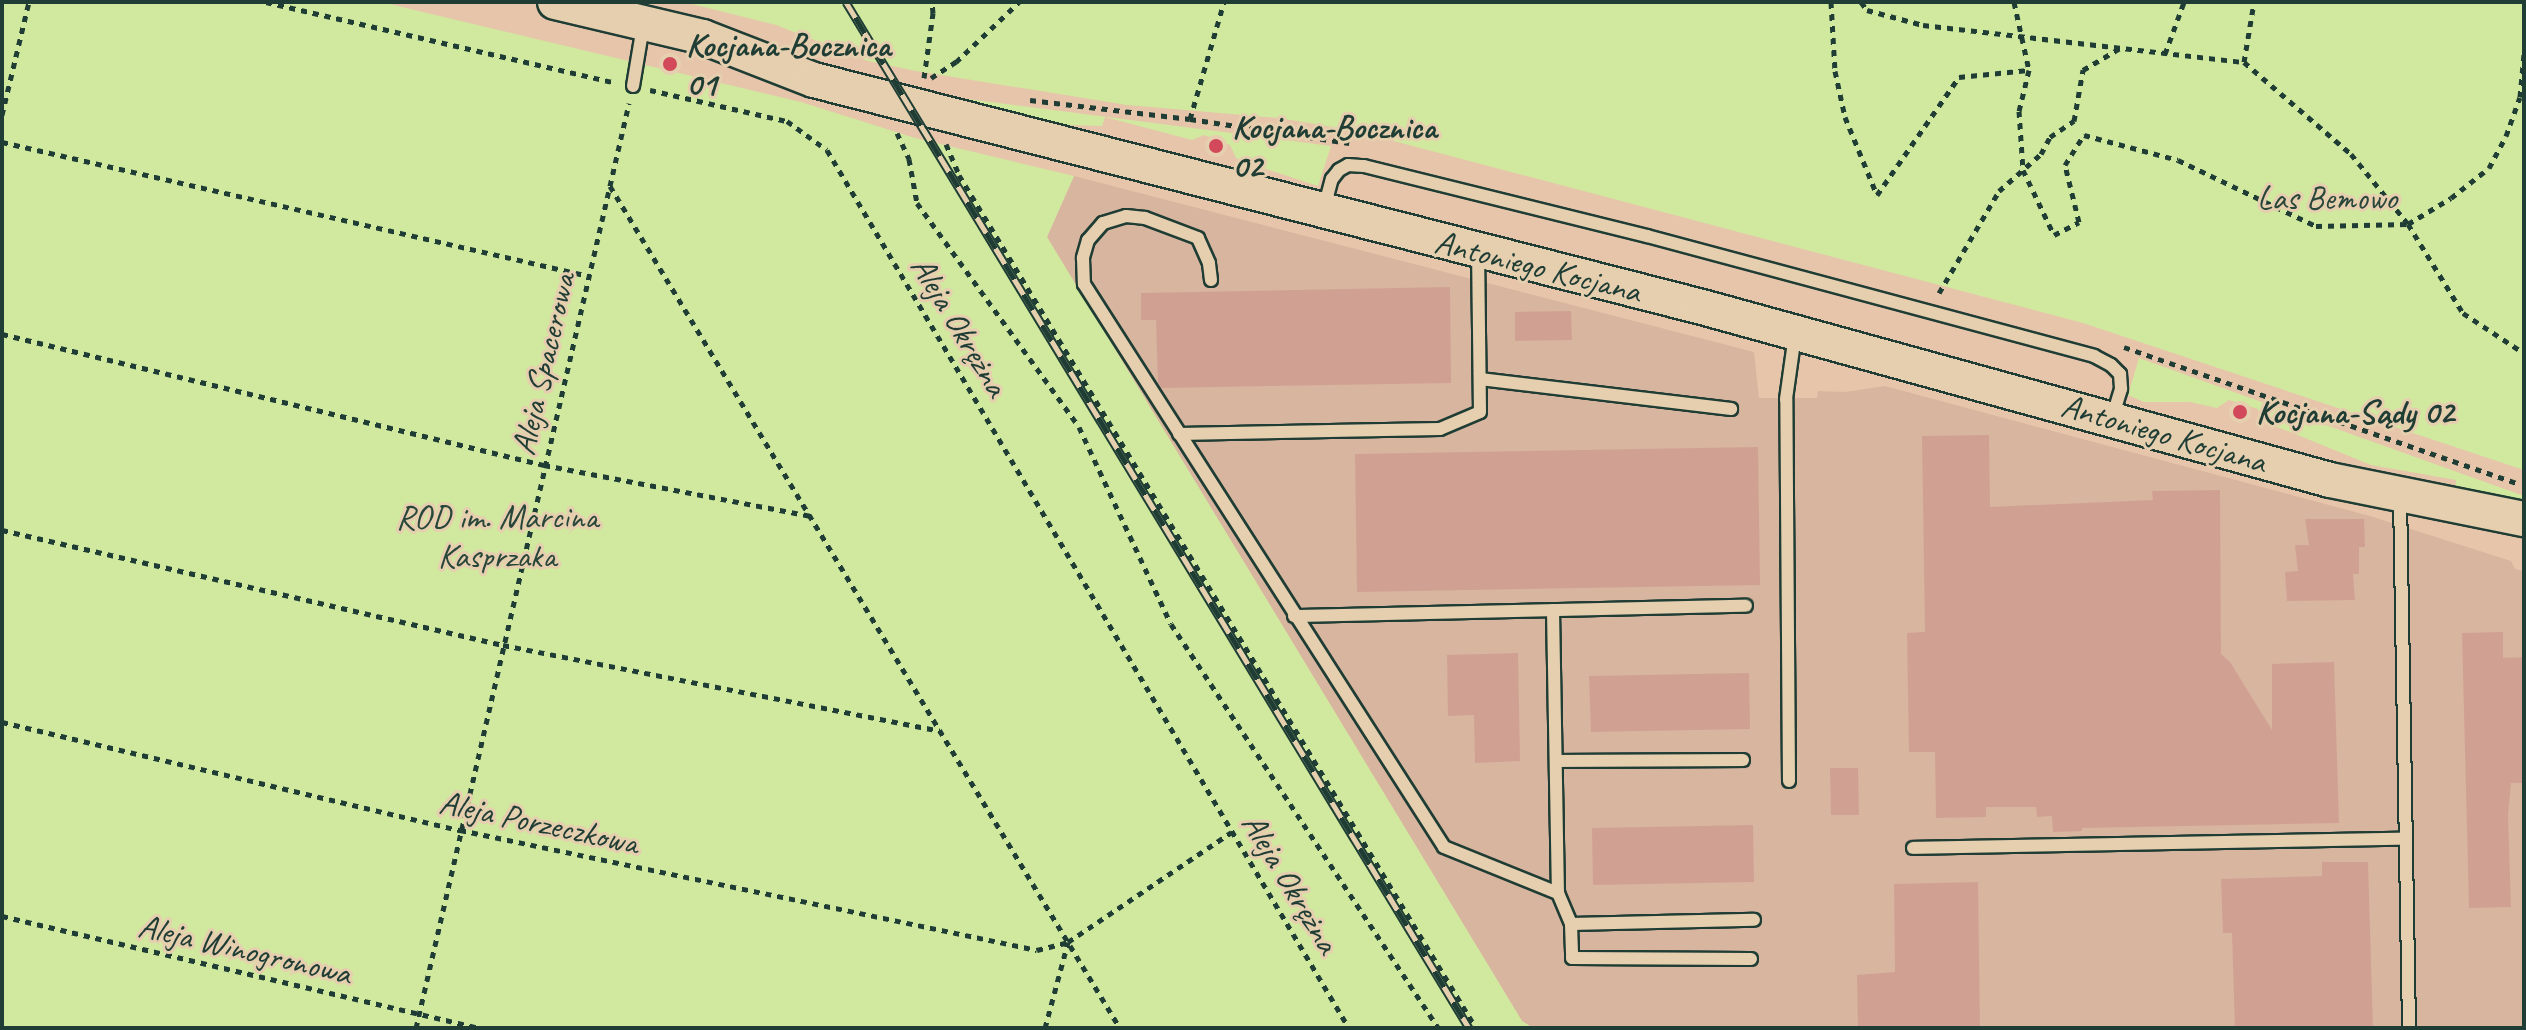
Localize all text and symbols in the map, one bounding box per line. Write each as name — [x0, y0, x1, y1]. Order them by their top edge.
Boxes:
place label: Kocjana-Bocznica 01 — [686, 24, 890, 104]
marker: Kocjana-Bocznica 01 — [661, 55, 679, 73]
place label: Kocjana-Bocznica 02 — [1232, 106, 1436, 186]
marker: Kocjana-Bocznica 02 — [1207, 137, 1225, 155]
park label: Las Bemowo — [2258, 178, 2396, 218]
street label: Antoniego Kocjana — [1431, 221, 1645, 311]
street label: Aleja Okrężna — [902, 248, 1018, 404]
street label: Aleja Spacerowa — [502, 269, 584, 459]
street label: Antoniego Kocjana — [2058, 385, 2270, 481]
place label: Kocjana-Sądy 02 — [2256, 392, 2454, 432]
marker: Kocjana-Sądy 02 — [2231, 403, 2249, 421]
park label: ROD im. Marcina Kasprzaka — [396, 496, 598, 576]
street label: Aleja Porzeczkowa — [435, 781, 643, 863]
street label: Aleja Okrężna — [1233, 805, 1349, 961]
street label: Aleja Winogronowa — [135, 905, 355, 993]

